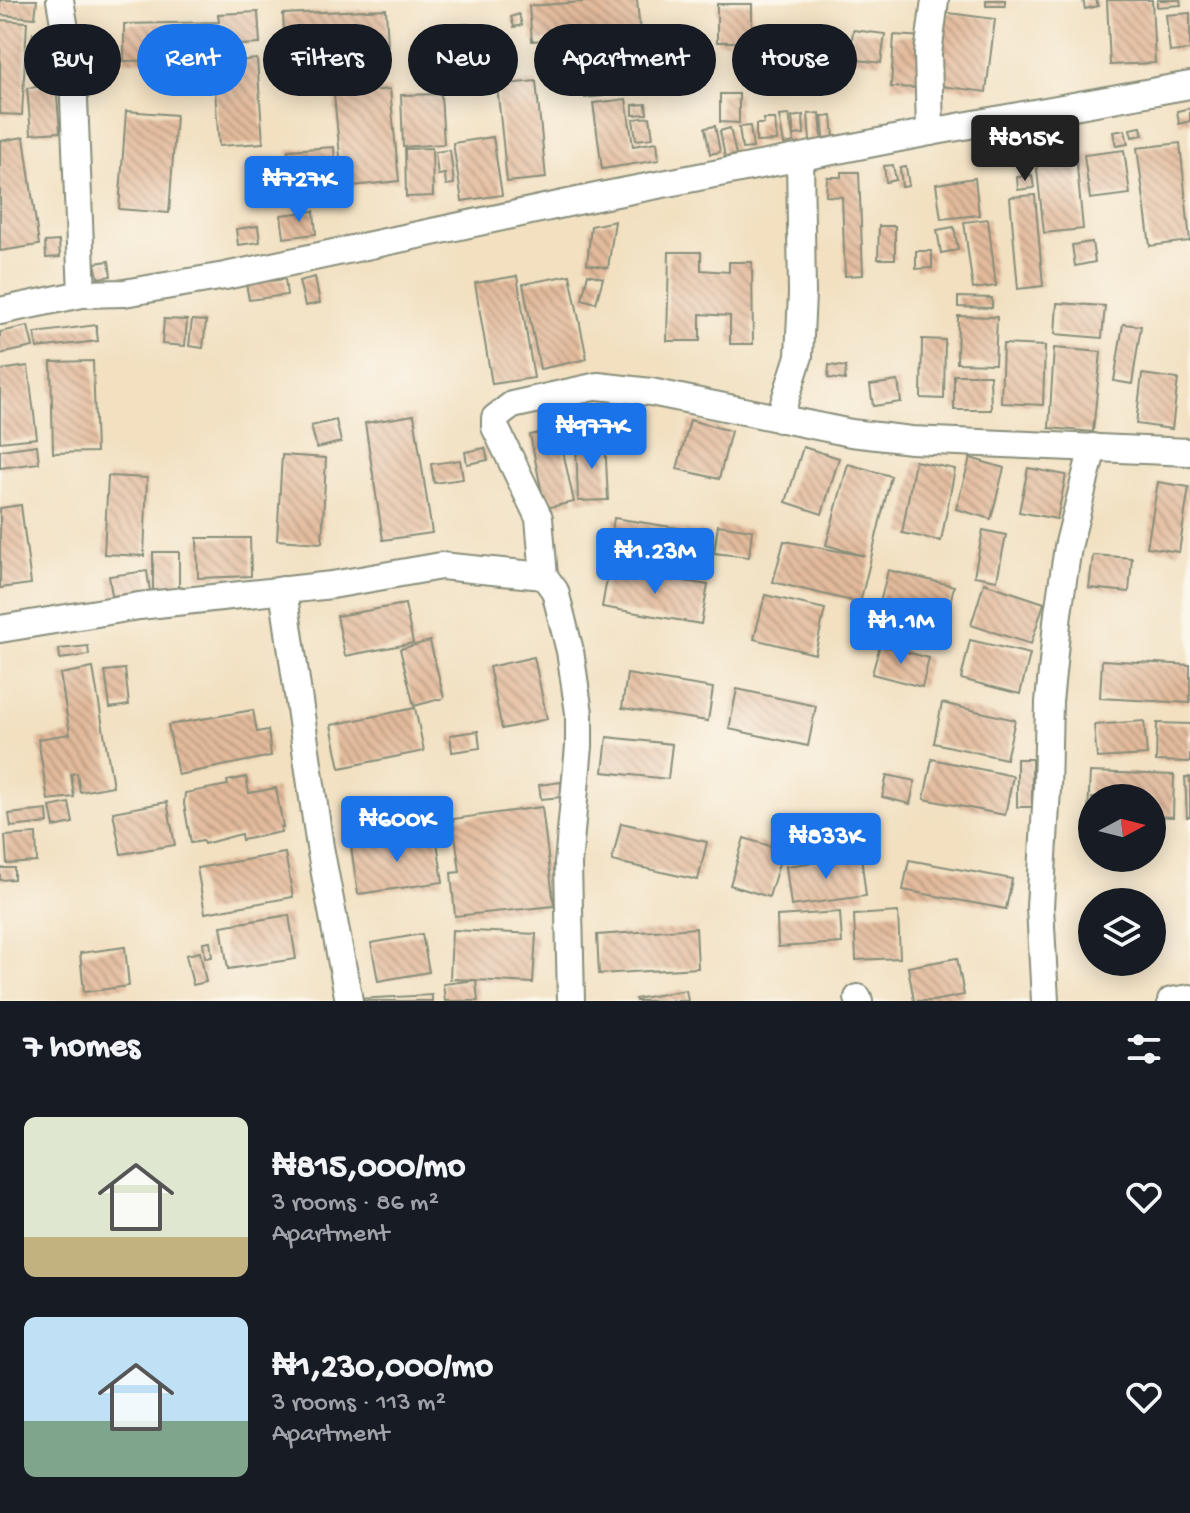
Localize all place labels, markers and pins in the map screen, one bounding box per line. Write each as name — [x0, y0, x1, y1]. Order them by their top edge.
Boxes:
pin: ₦815K — [969, 115, 1081, 183]
pin: ₦727K — [243, 156, 355, 224]
pin: ₦977K — [536, 403, 648, 471]
pin: ₦1.23M — [590, 528, 720, 596]
pin: ₦1.1M — [845, 598, 957, 666]
pin: ₦600K — [341, 796, 453, 864]
pin: ₦833K — [770, 813, 882, 881]

